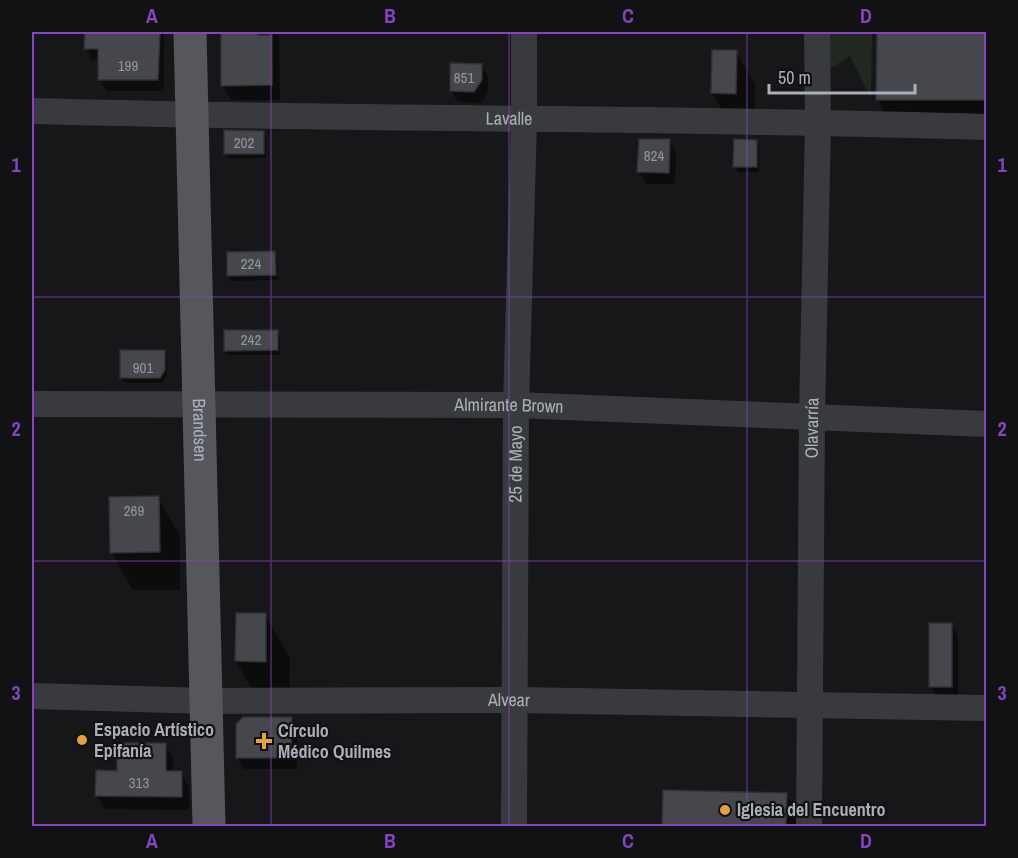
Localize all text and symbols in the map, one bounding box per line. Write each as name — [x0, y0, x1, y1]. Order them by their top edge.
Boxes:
text: A — [146, 2, 158, 29]
text: B — [384, 2, 396, 29]
text: C — [622, 2, 634, 29]
text: D — [860, 2, 872, 29]
house number: 199 — [118, 55, 138, 76]
scale bar — [769, 57, 914, 95]
text: 50 m — [778, 65, 811, 90]
house number: 851 — [454, 67, 474, 88]
street label: Lavalle — [485, 105, 532, 131]
house number: 202 — [234, 132, 254, 153]
house number: 824 — [644, 145, 664, 166]
text: 1 — [11, 151, 21, 178]
text: 1 — [997, 151, 1007, 178]
house number: 224 — [241, 253, 261, 274]
house number: 242 — [241, 329, 261, 350]
house number: 901 — [133, 357, 153, 378]
street label: Almirante Brown — [453, 392, 564, 419]
street label: Olavarría — [799, 397, 824, 458]
street label: Brandsen — [187, 398, 213, 462]
text: 2 — [11, 415, 21, 442]
text: 2 — [997, 415, 1007, 442]
street label: 25 de Mayo — [503, 425, 528, 503]
house number: 269 — [124, 500, 144, 521]
text: 3 — [11, 679, 21, 706]
text: 3 — [997, 679, 1007, 706]
street label: Alvear — [487, 687, 530, 712]
place label: Espacio Artístico Epifanía — [94, 717, 214, 763]
place label: Círculo Médico Quilmes — [278, 718, 391, 764]
marker: Círculo Médico Quilmes — [255, 732, 273, 750]
marker: Espacio Artístico Epifanía — [75, 733, 89, 747]
house number: 313 — [129, 772, 149, 793]
place label: Iglesia del Encuentro — [737, 797, 885, 822]
marker: Iglesia del Encuentro — [718, 803, 732, 817]
text: A — [146, 827, 158, 854]
text: B — [384, 827, 396, 854]
text: C — [622, 827, 634, 854]
text: D — [860, 827, 872, 854]

